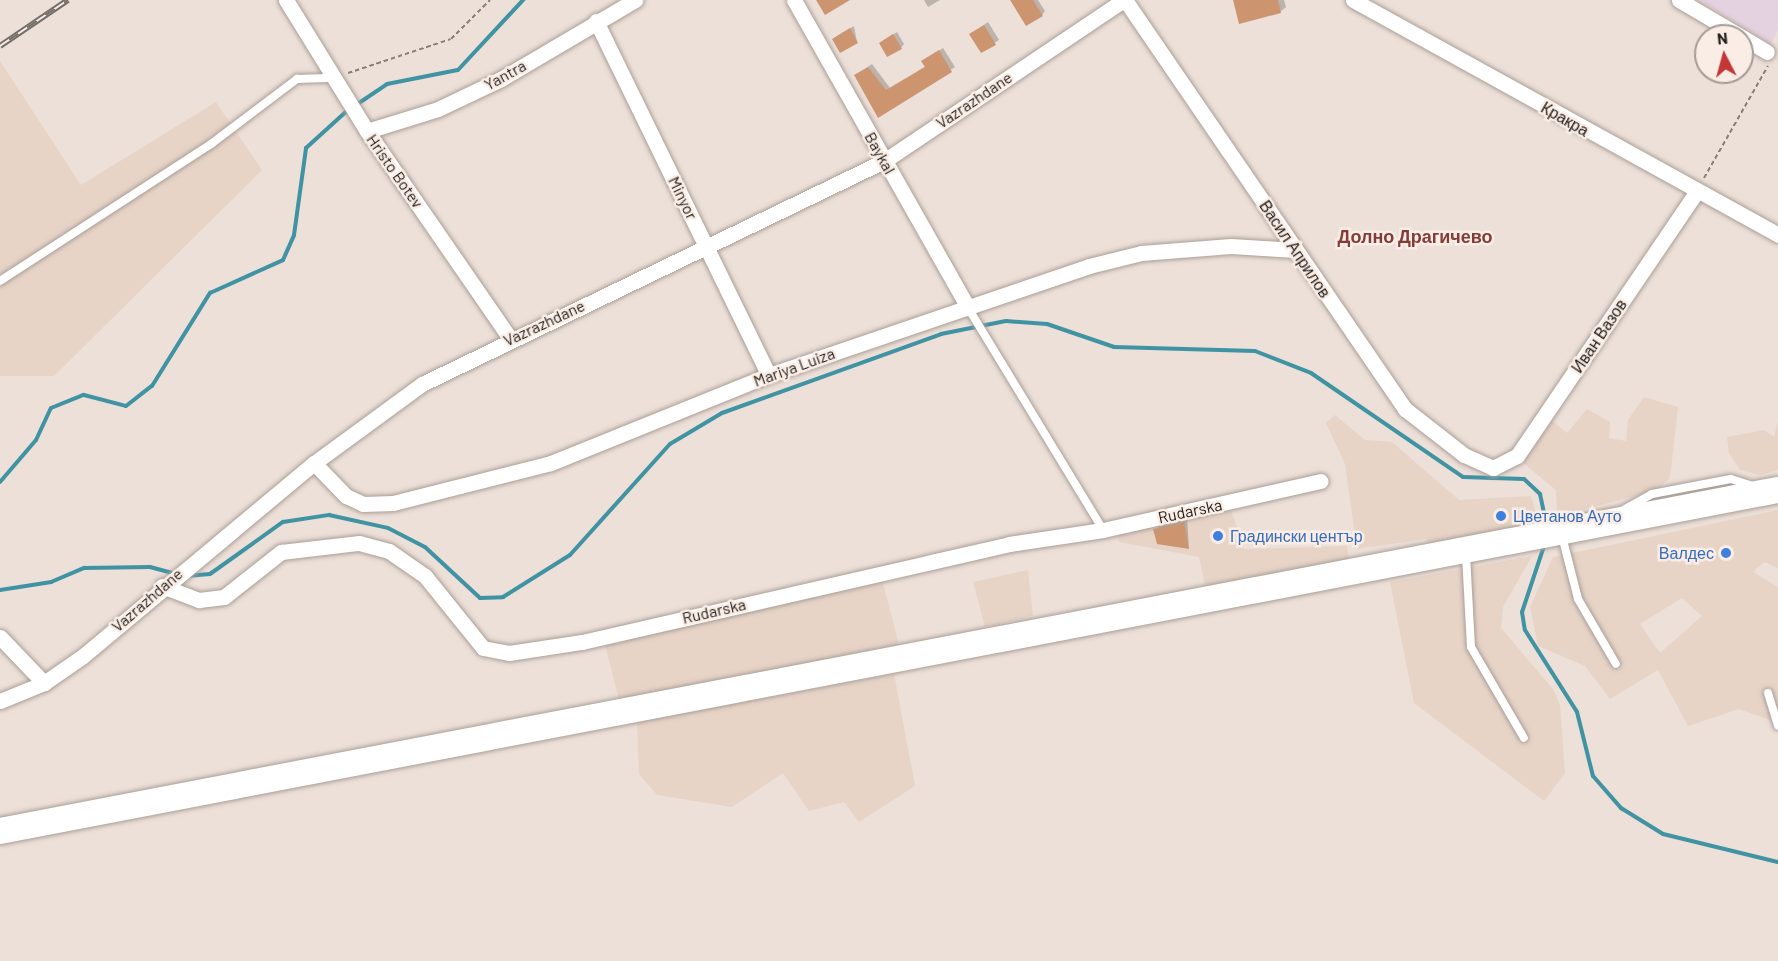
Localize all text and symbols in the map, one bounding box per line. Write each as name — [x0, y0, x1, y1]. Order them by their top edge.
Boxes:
north arrow — [1694, 24, 1754, 84]
text: N — [1716, 28, 1729, 48]
street label: Yantra — [481, 56, 529, 94]
street label: Vazrazhdane — [932, 68, 1016, 132]
street label: Кракра — [1538, 98, 1592, 140]
street label: Baykal — [861, 129, 899, 177]
street label: Hristo Botev — [363, 130, 427, 212]
street label: Minyor — [664, 173, 702, 223]
street label: Васил Априлов — [1255, 197, 1335, 301]
district label: Долно Драгичево — [1337, 225, 1493, 247]
street label: Vazrazhdane — [500, 296, 588, 350]
street label: Иван Вазов — [1567, 296, 1631, 376]
street label: Mariya Luiza — [751, 343, 837, 391]
street label: Rudarska — [1156, 495, 1224, 527]
place label: Цветанов Ауто — [1513, 506, 1622, 526]
marker: Цветанов Ауто — [1494, 509, 1508, 523]
place label: Градински център — [1230, 526, 1363, 546]
marker: Градински център — [1211, 529, 1225, 543]
place label: Валдес — [1659, 543, 1714, 563]
marker: Валдес — [1719, 546, 1733, 560]
street label: Vazrazhdane — [108, 564, 186, 636]
street label: Rudarska — [680, 594, 748, 628]

